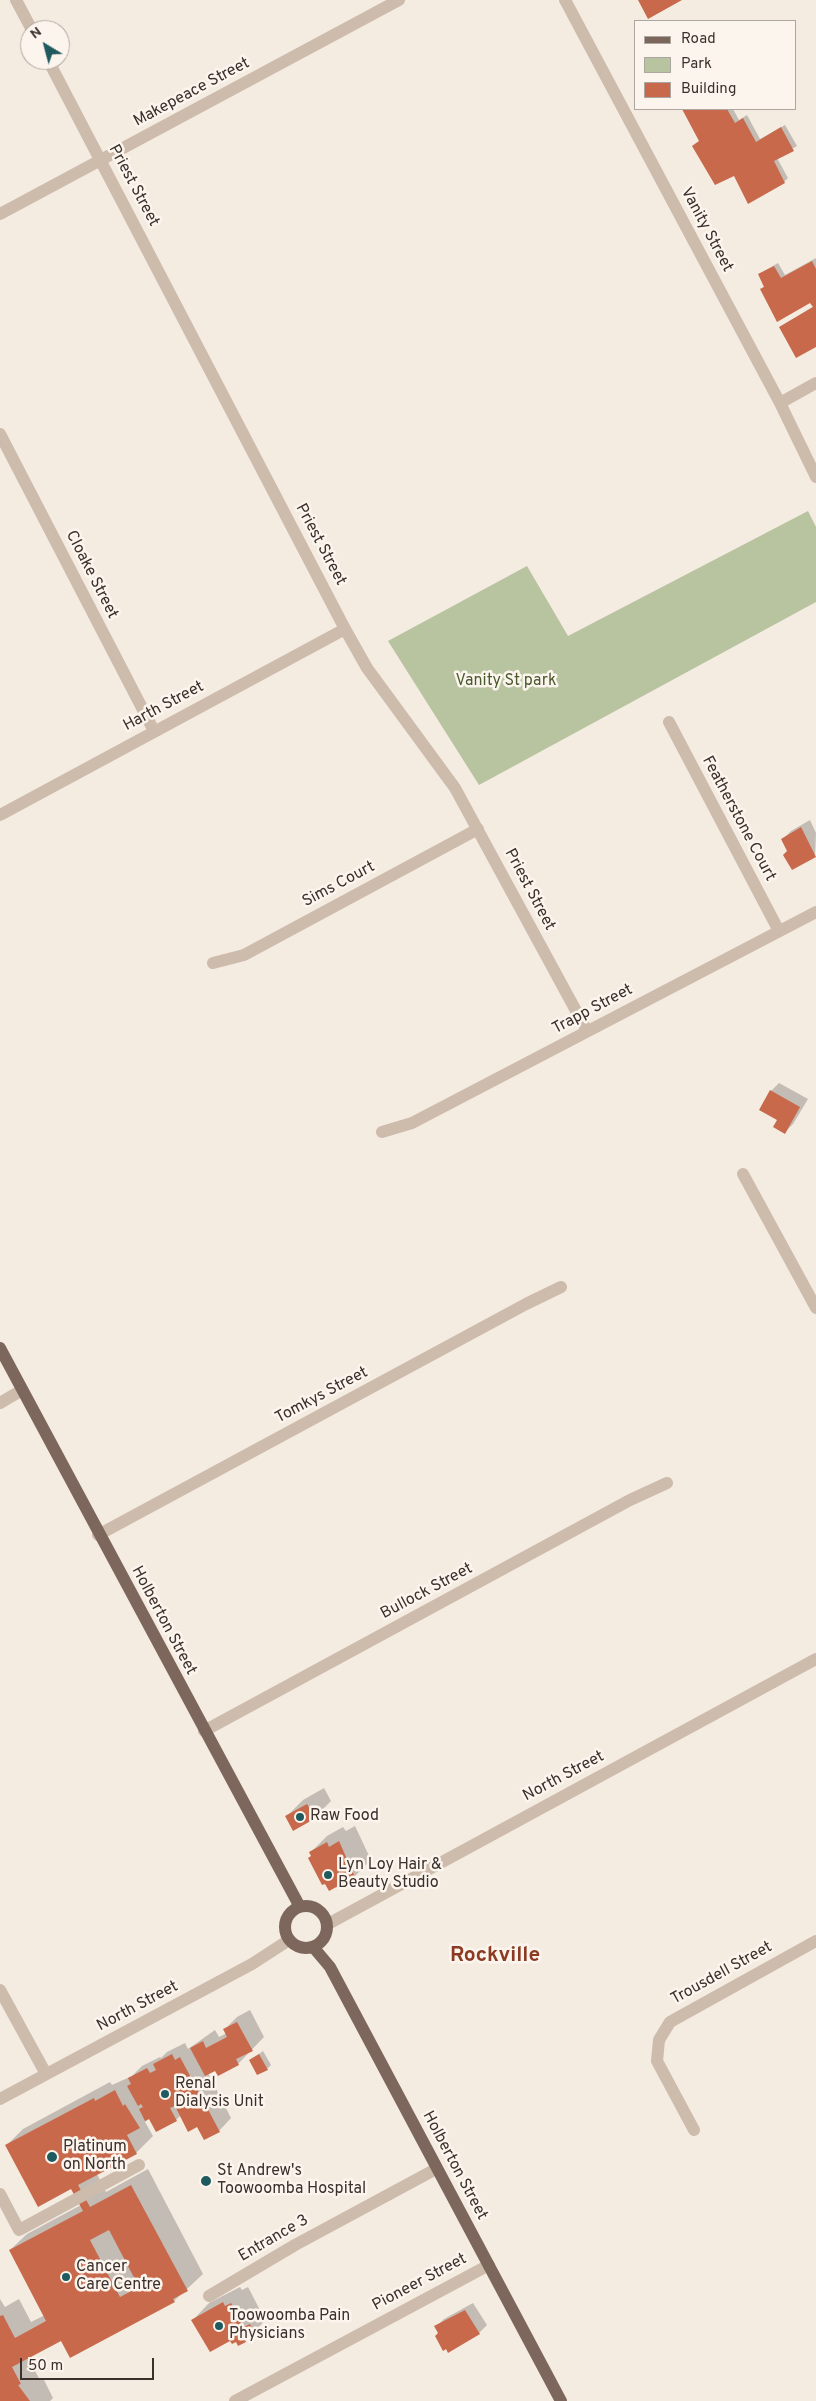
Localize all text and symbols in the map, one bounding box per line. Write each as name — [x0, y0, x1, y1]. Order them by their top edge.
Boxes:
north arrow — [20, 20, 70, 70]
legend — [634, 20, 796, 110]
text: N — [27, 24, 45, 43]
text: Road — [681, 30, 716, 49]
street label: Makepeace Street — [131, 54, 253, 132]
text: Park — [681, 55, 712, 74]
text: Building — [681, 80, 736, 99]
street label: Priest Street — [103, 142, 163, 230]
street label: Vanity Street — [676, 184, 736, 276]
street label: Priest Street — [290, 501, 350, 589]
street label: Cloake Street — [61, 528, 121, 622]
park label: Vanity St park — [456, 672, 556, 692]
street label: Harth Street — [120, 678, 208, 736]
street label: Featherstone Court — [697, 753, 779, 885]
street label: Priest Street — [499, 846, 559, 934]
street label: Sims Court — [299, 858, 379, 912]
street label: Trapp Street — [550, 981, 636, 1039]
street label: Tomkys Street — [272, 1364, 372, 1428]
street label: Bullock Street — [378, 1560, 476, 1624]
street label: Holberton Street — [126, 1563, 200, 1679]
street label: North Street — [520, 1748, 608, 1806]
place label: Raw Food — [310, 1807, 379, 1827]
marker: Raw Food — [294, 1811, 306, 1823]
place label: Lyn Loy Hair & Beauty Studio — [338, 1856, 442, 1894]
marker: Lyn Loy Hair & Beauty Studio — [322, 1869, 334, 1881]
street label: Trousdell Street — [668, 1938, 776, 2010]
district label: Rockville — [450, 1944, 540, 1970]
street label: North Street — [94, 1978, 182, 2036]
place label: Renal Dialysis Unit — [175, 2075, 264, 2113]
marker: Renal Dialysis Unit — [159, 2088, 171, 2100]
street label: Holberton Street — [417, 2108, 491, 2224]
place label: Platinum on North — [63, 2138, 127, 2176]
marker: Platinum on North — [45, 2150, 59, 2164]
place label: St Andrew's Toowoomba Hospital — [217, 2162, 366, 2200]
marker: St Andrew's Toowoomba Hospital — [199, 2174, 213, 2188]
street label: Entrance 3 — [236, 2211, 312, 2267]
street label: Pioneer Street — [370, 2250, 470, 2316]
place label: Cancer Care Centre — [76, 2258, 161, 2296]
marker: Cancer Care Centre — [60, 2271, 72, 2283]
place label: Toowoomba Pain Physicians — [229, 2307, 350, 2345]
marker: Toowoomba Pain Physicians — [213, 2320, 225, 2332]
scale bar — [22, 2348, 156, 2380]
text: 50 m — [28, 2357, 63, 2376]

